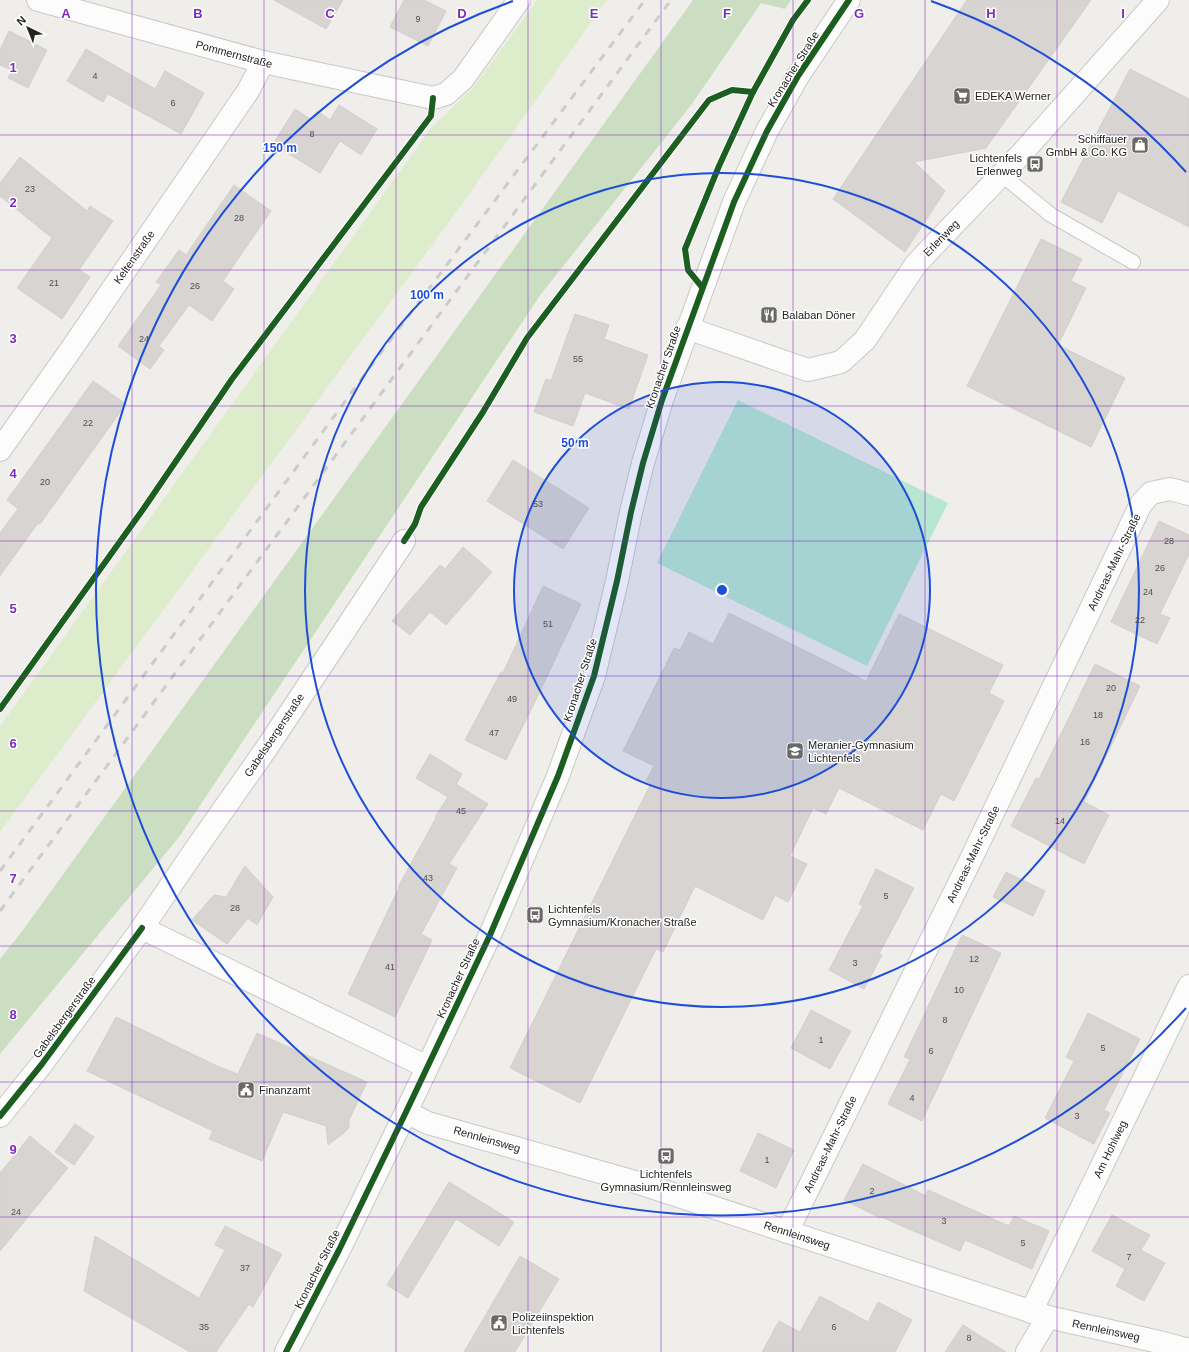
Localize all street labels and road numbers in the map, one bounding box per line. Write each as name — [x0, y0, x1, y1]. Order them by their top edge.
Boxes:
street label: Kronacher Straße — [765, 29, 821, 109]
street label: Pommernstraße — [194, 38, 274, 70]
street label: Erlenweg — [921, 217, 961, 259]
street label: Keltenstraße — [111, 228, 157, 286]
street label: Kronacher Straße — [643, 324, 683, 410]
street label: Andreas-Mahr-Straße — [1085, 512, 1143, 612]
street label: Kronacher Straße — [561, 637, 599, 723]
street label: Gabelsbergerstraße — [242, 691, 306, 779]
street label: Andreas-Mahr-Straße — [944, 804, 1002, 904]
street label: Kronacher Straße — [434, 936, 482, 1020]
street label: Gabelsbergerstraße — [30, 974, 98, 1060]
street label: Andreas-Mahr-Straße — [801, 1094, 859, 1194]
street label: Am Hohlweg — [1091, 1118, 1129, 1180]
street label: Rennleinsweg — [452, 1124, 522, 1154]
street label: Rennleinsweg — [762, 1219, 832, 1251]
street label: Kronacher Straße — [292, 1228, 342, 1310]
street label: Rennleinsweg — [1071, 1317, 1141, 1343]

